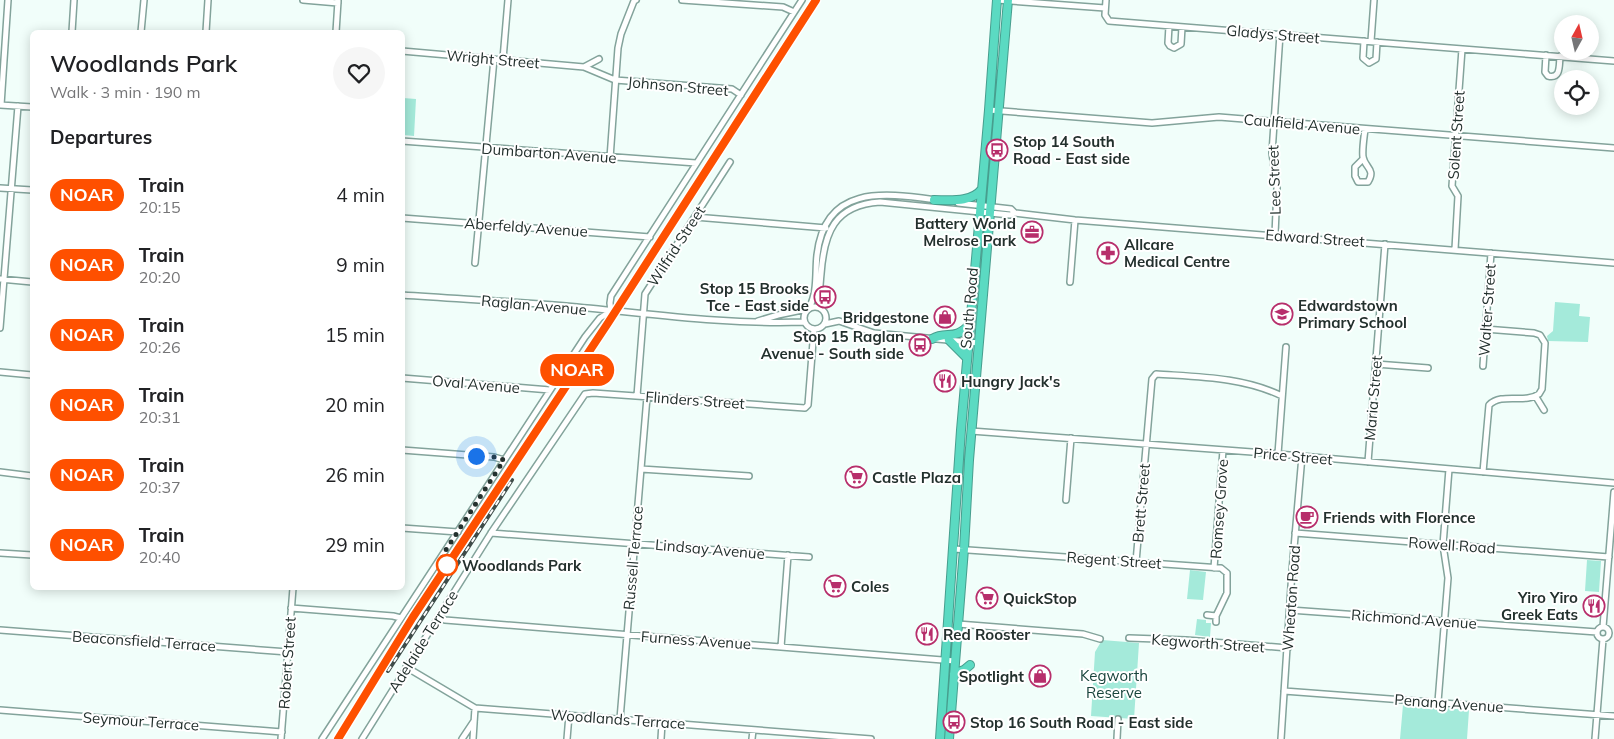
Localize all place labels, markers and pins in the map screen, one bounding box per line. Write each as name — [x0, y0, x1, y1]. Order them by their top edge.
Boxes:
place label: Stop 14 South Road - East side — [1013, 132, 1130, 168]
bus stop icon: Stop 14 South Road - East side — [985, 138, 1009, 162]
place label: Battery World Melrose Park — [915, 214, 1017, 250]
office icon: Battery World Melrose Park — [1020, 220, 1044, 244]
place label: Allcare Medical Centre — [1124, 235, 1230, 271]
pharmacy icon: Allcare Medical Centre — [1096, 241, 1120, 265]
place label: Stop 15 Brooks Tce - East side — [700, 279, 809, 315]
bus stop icon: Stop 15 Brooks Tce - East side — [813, 285, 837, 309]
place label: Edwardstown Primary School — [1298, 296, 1407, 332]
school or university icon: Edwardstown Primary School — [1270, 302, 1294, 326]
shop icon: Bridgestone — [933, 305, 957, 329]
place label: Bridgestone — [843, 308, 929, 327]
place label: Stop 15 Raglan Avenue - South side — [761, 327, 904, 363]
bus stop icon: Stop 15 Raglan Avenue - South side — [908, 333, 932, 357]
restaurant icon: Hungry Jack's — [933, 369, 957, 393]
place label: Hungry Jack's — [961, 372, 1060, 391]
supermarket icon: Castle Plaza — [844, 465, 868, 489]
place label: Castle Plaza — [872, 468, 961, 487]
cafe icon: Friends with Florence — [1295, 505, 1319, 529]
place label: Friends with Florence — [1323, 508, 1475, 527]
marker: Woodlands Park — [436, 554, 458, 576]
place label: Woodlands Park — [462, 556, 582, 575]
supermarket icon: Coles — [823, 574, 847, 598]
place label: Coles — [851, 577, 889, 596]
supermarket icon: QuickStop — [975, 586, 999, 610]
place label: Yiro Yiro Greek Eats — [1501, 588, 1578, 624]
place label: QuickStop — [1003, 589, 1077, 608]
restaurant icon: Yiro Yiro Greek Eats — [1582, 594, 1606, 618]
restaurant icon: Red Rooster — [915, 622, 939, 646]
place label: Red Rooster — [943, 625, 1030, 644]
shop icon: Spotlight — [1028, 664, 1052, 688]
place label: Spotlight — [959, 667, 1024, 686]
bus stop icon: Stop 16 South Road - East side — [942, 710, 966, 734]
place label: Stop 16 South Road - East side — [970, 713, 1193, 732]

